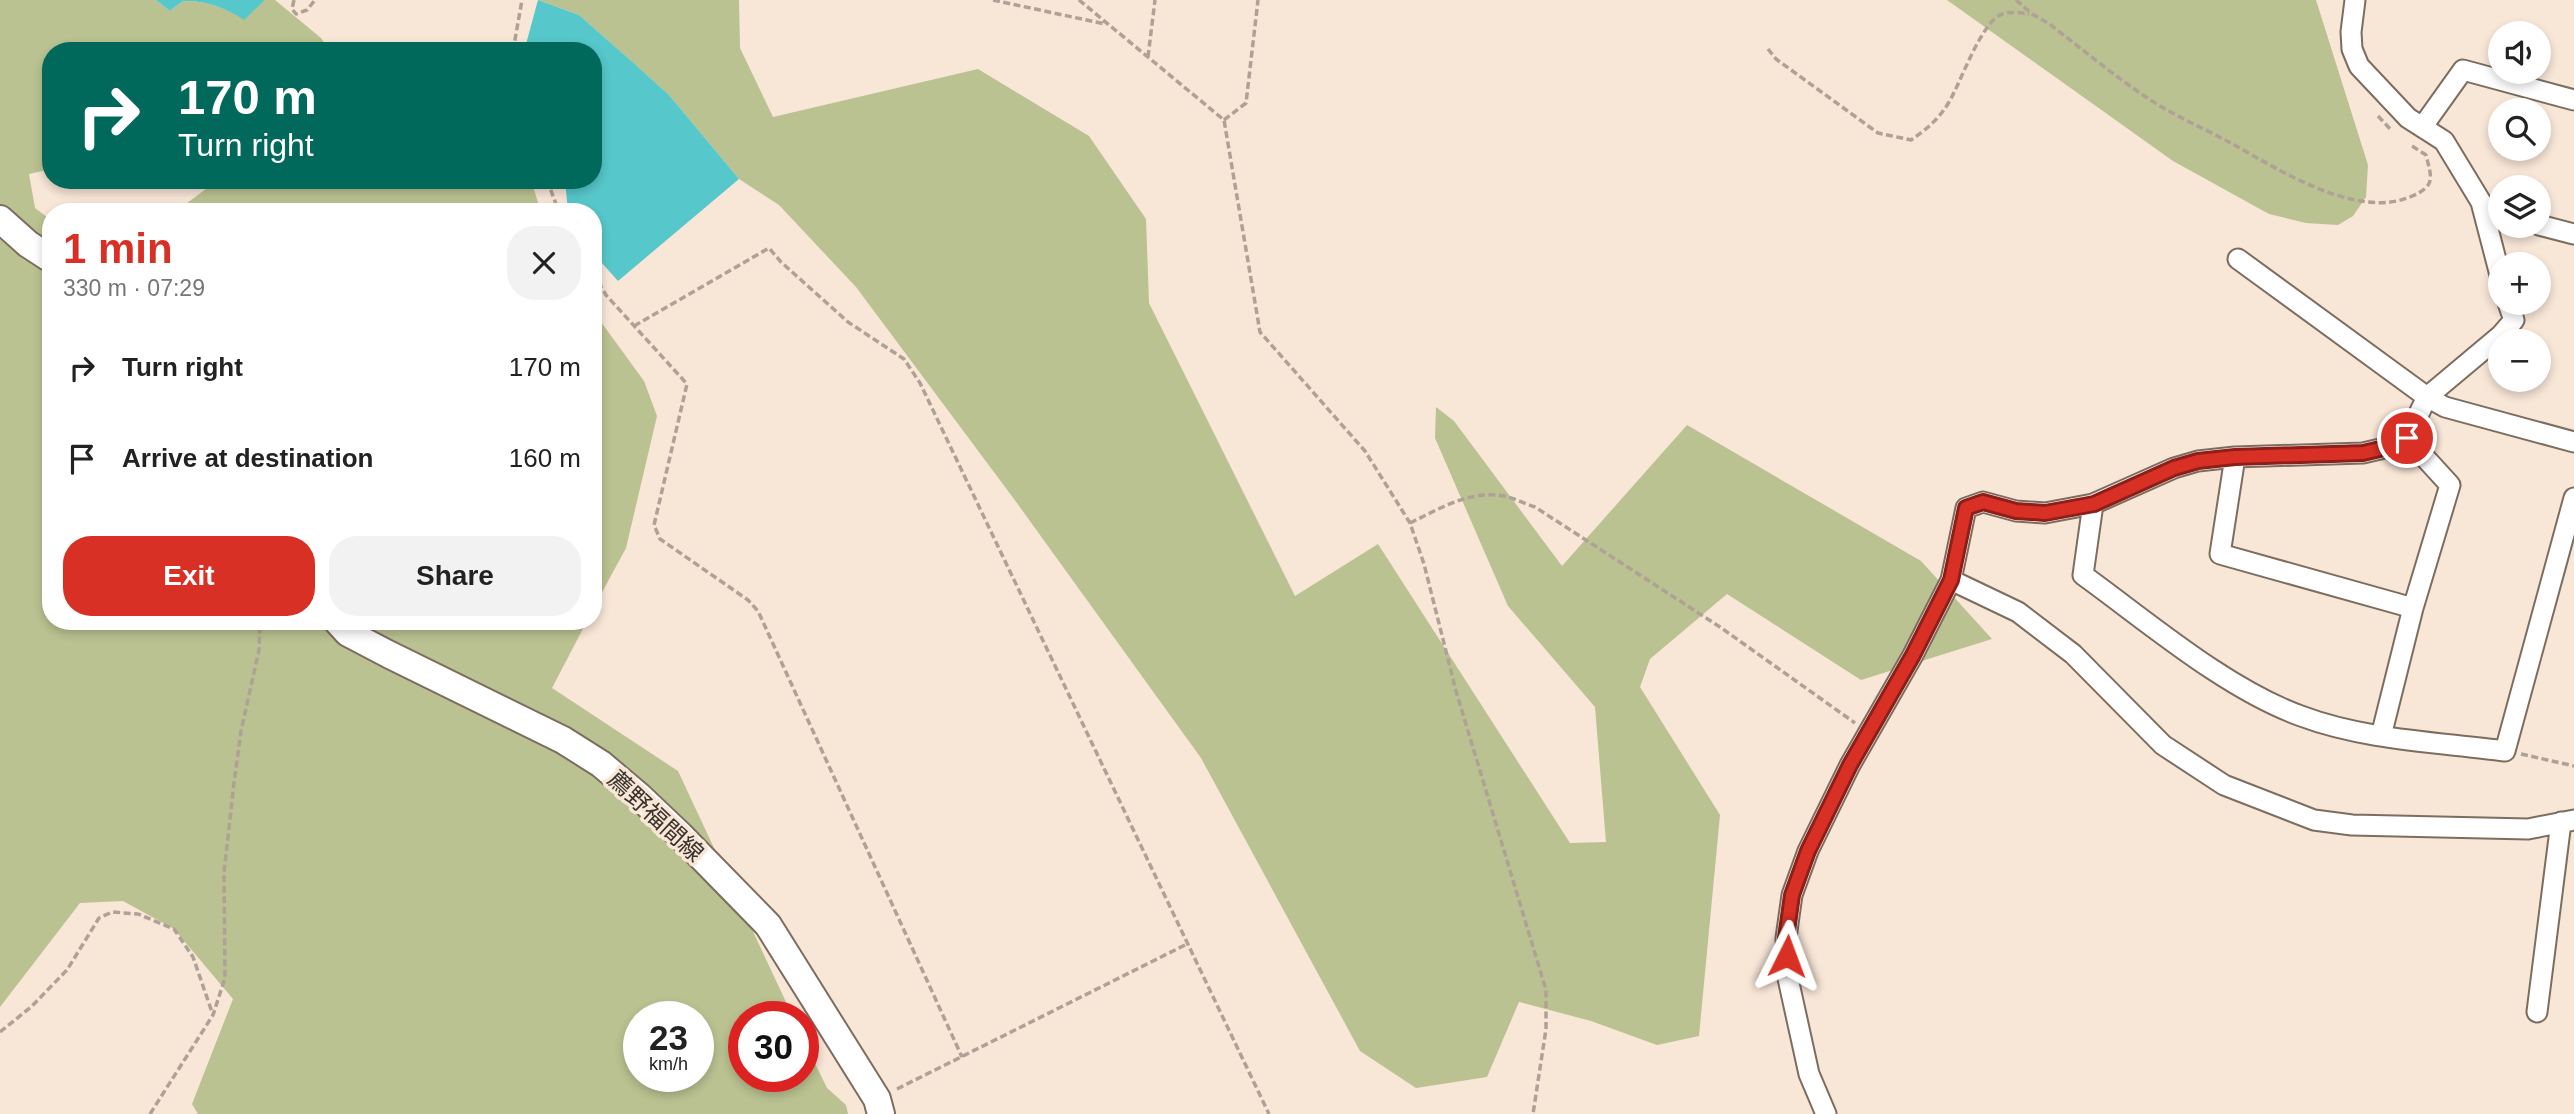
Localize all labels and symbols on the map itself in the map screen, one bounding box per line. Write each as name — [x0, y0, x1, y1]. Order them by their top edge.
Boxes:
pin — [2377, 408, 2437, 468]
street label: 薦野福間線 — [603, 765, 709, 867]
position arrow — [1750, 919, 1824, 993]
speed limit sign: 30 — [728, 1001, 819, 1092]

